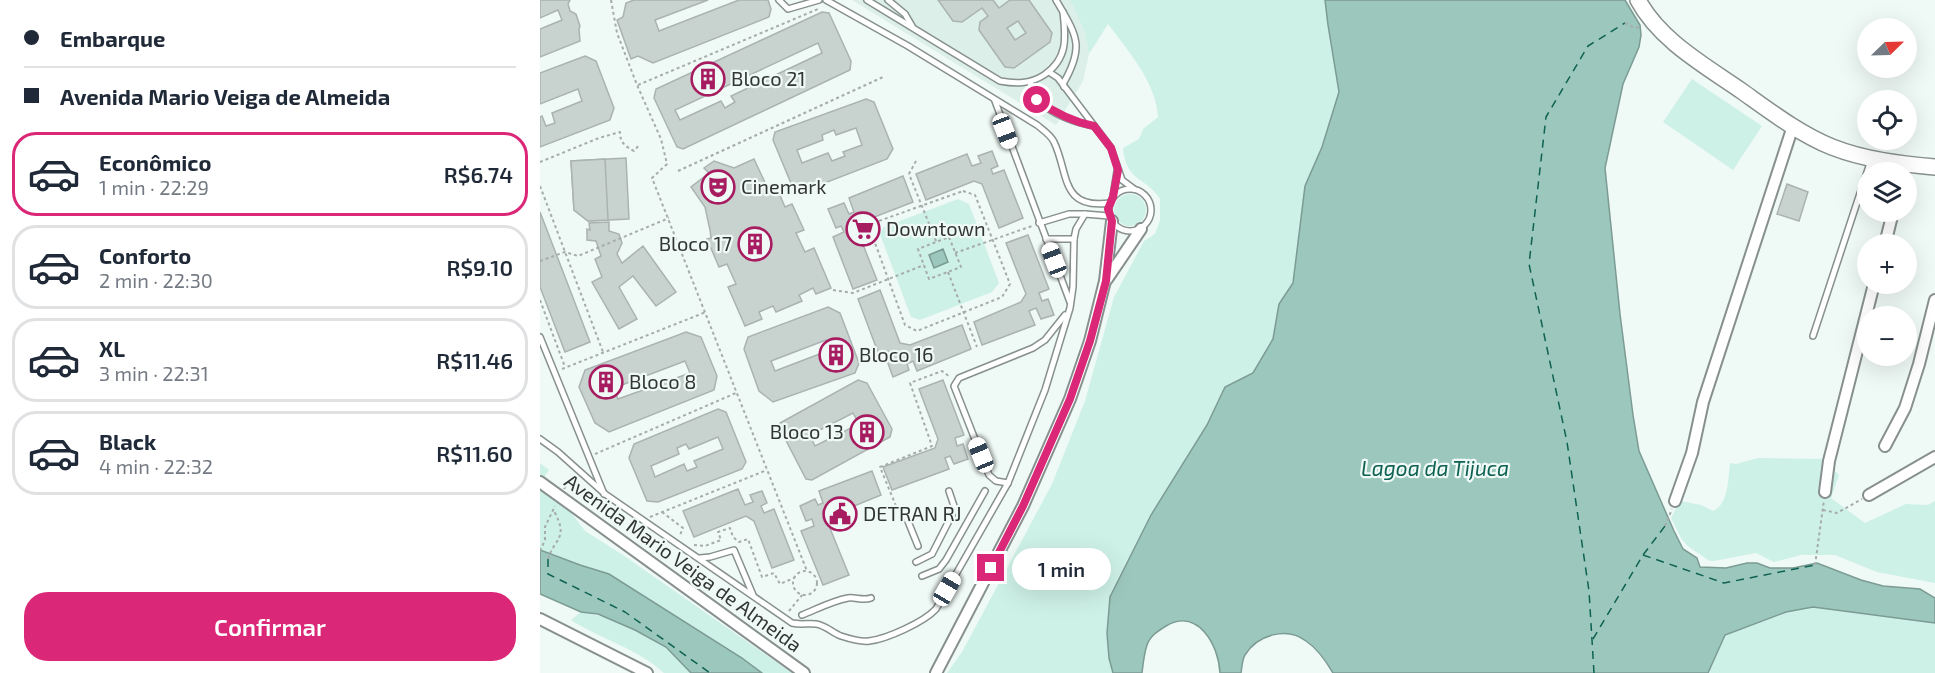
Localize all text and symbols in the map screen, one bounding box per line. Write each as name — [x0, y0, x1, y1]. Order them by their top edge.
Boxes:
north arrow — [1857, 18, 1917, 78]
map controls — [1857, 18, 1917, 366]
text: Embarque — [60, 25, 165, 51]
building icon: Bloco 21 — [690, 61, 726, 97]
place label: Bloco 21 — [731, 66, 805, 90]
text: Avenida Mario Veiga de Almeida — [60, 83, 390, 109]
route start — [1023, 86, 1050, 113]
button: locate — [1857, 90, 1917, 150]
car — [990, 111, 1020, 151]
icon: car — [27, 147, 81, 201]
text: Econômico — [99, 149, 211, 175]
text: R$6.74 — [444, 161, 513, 187]
button: layers — [1857, 162, 1917, 222]
theatre icon: Cinemark — [700, 169, 736, 205]
place label: Cinemark — [741, 174, 826, 198]
text: 1 min · 22:29 — [99, 175, 209, 199]
supermarket icon: Downtown — [845, 211, 881, 247]
place label: Downtown — [886, 216, 986, 240]
building icon: Bloco 17 — [737, 226, 773, 262]
place label: Bloco 17 — [659, 231, 732, 255]
button: + — [1857, 234, 1917, 294]
icon: car — [27, 240, 81, 294]
car — [1039, 240, 1069, 280]
text: Conforto — [99, 242, 191, 268]
text: R$9.10 — [447, 254, 513, 280]
text: 2 min · 22:30 — [99, 268, 213, 292]
button: − — [1857, 306, 1917, 366]
icon: car — [27, 333, 81, 387]
text: XL — [99, 335, 125, 361]
building icon: Bloco 16 — [818, 337, 854, 373]
place label: Bloco 16 — [859, 342, 934, 366]
text: R$11.46 — [436, 347, 513, 373]
text: 3 min · 22:31 — [99, 361, 209, 385]
building icon: Bloco 8 — [588, 364, 624, 400]
place label: Bloco 8 — [629, 369, 696, 393]
building icon: Bloco 13 — [849, 414, 885, 450]
place label: Bloco 13 — [770, 419, 844, 443]
icon: car — [27, 426, 81, 480]
text: Black — [99, 428, 156, 454]
car — [966, 435, 996, 475]
text: R$11.60 — [436, 440, 513, 466]
text: 4 min · 22:32 — [99, 454, 213, 478]
water label: Lagoa da Tijuca — [1361, 455, 1509, 481]
street label: Avenida Mario Veiga de Almeida — [560, 468, 807, 656]
public building icon: DETRAN RJ — [822, 496, 858, 532]
place label: DETRAN RJ — [863, 501, 962, 525]
callout: 1 min — [1012, 547, 1111, 589]
route end — [977, 554, 1004, 581]
text: 1 min — [1038, 557, 1085, 581]
car — [930, 569, 964, 609]
button: Confirmar — [24, 592, 516, 661]

